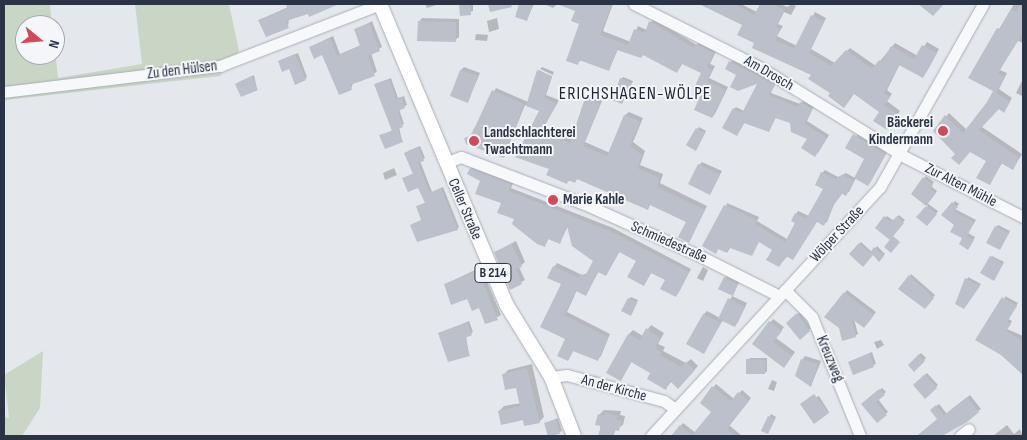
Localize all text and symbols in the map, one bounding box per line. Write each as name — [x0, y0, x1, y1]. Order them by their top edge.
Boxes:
north arrow — [15, 15, 65, 65]
text: N — [45, 38, 63, 50]
street label: Am Drosch — [741, 52, 797, 94]
street label: Zu den Hülsen — [146, 57, 218, 83]
district label: ERICHSHAGEN-WÖLPE — [557, 83, 713, 105]
place label: Bäckerei Kindermann — [869, 113, 933, 148]
place label: Landschlachterei Twachtmann — [484, 123, 576, 158]
marker: Bäckerei Kindermann — [937, 125, 949, 137]
marker: Landschlachterei Twachtmann — [468, 135, 480, 147]
street label: Zur Alten Mühle — [922, 159, 1000, 211]
street label: Celler Straße — [444, 176, 486, 242]
place label: Marie Kahle — [563, 191, 625, 209]
marker: Marie Kahle — [547, 194, 559, 206]
street label: Wölper Straße — [806, 202, 868, 266]
street label: Schmiedestraße — [628, 217, 710, 267]
road number: B 214 — [474, 262, 512, 284]
street label: Kreuzweg — [812, 333, 848, 385]
street label: An der Kirche — [579, 371, 649, 405]

